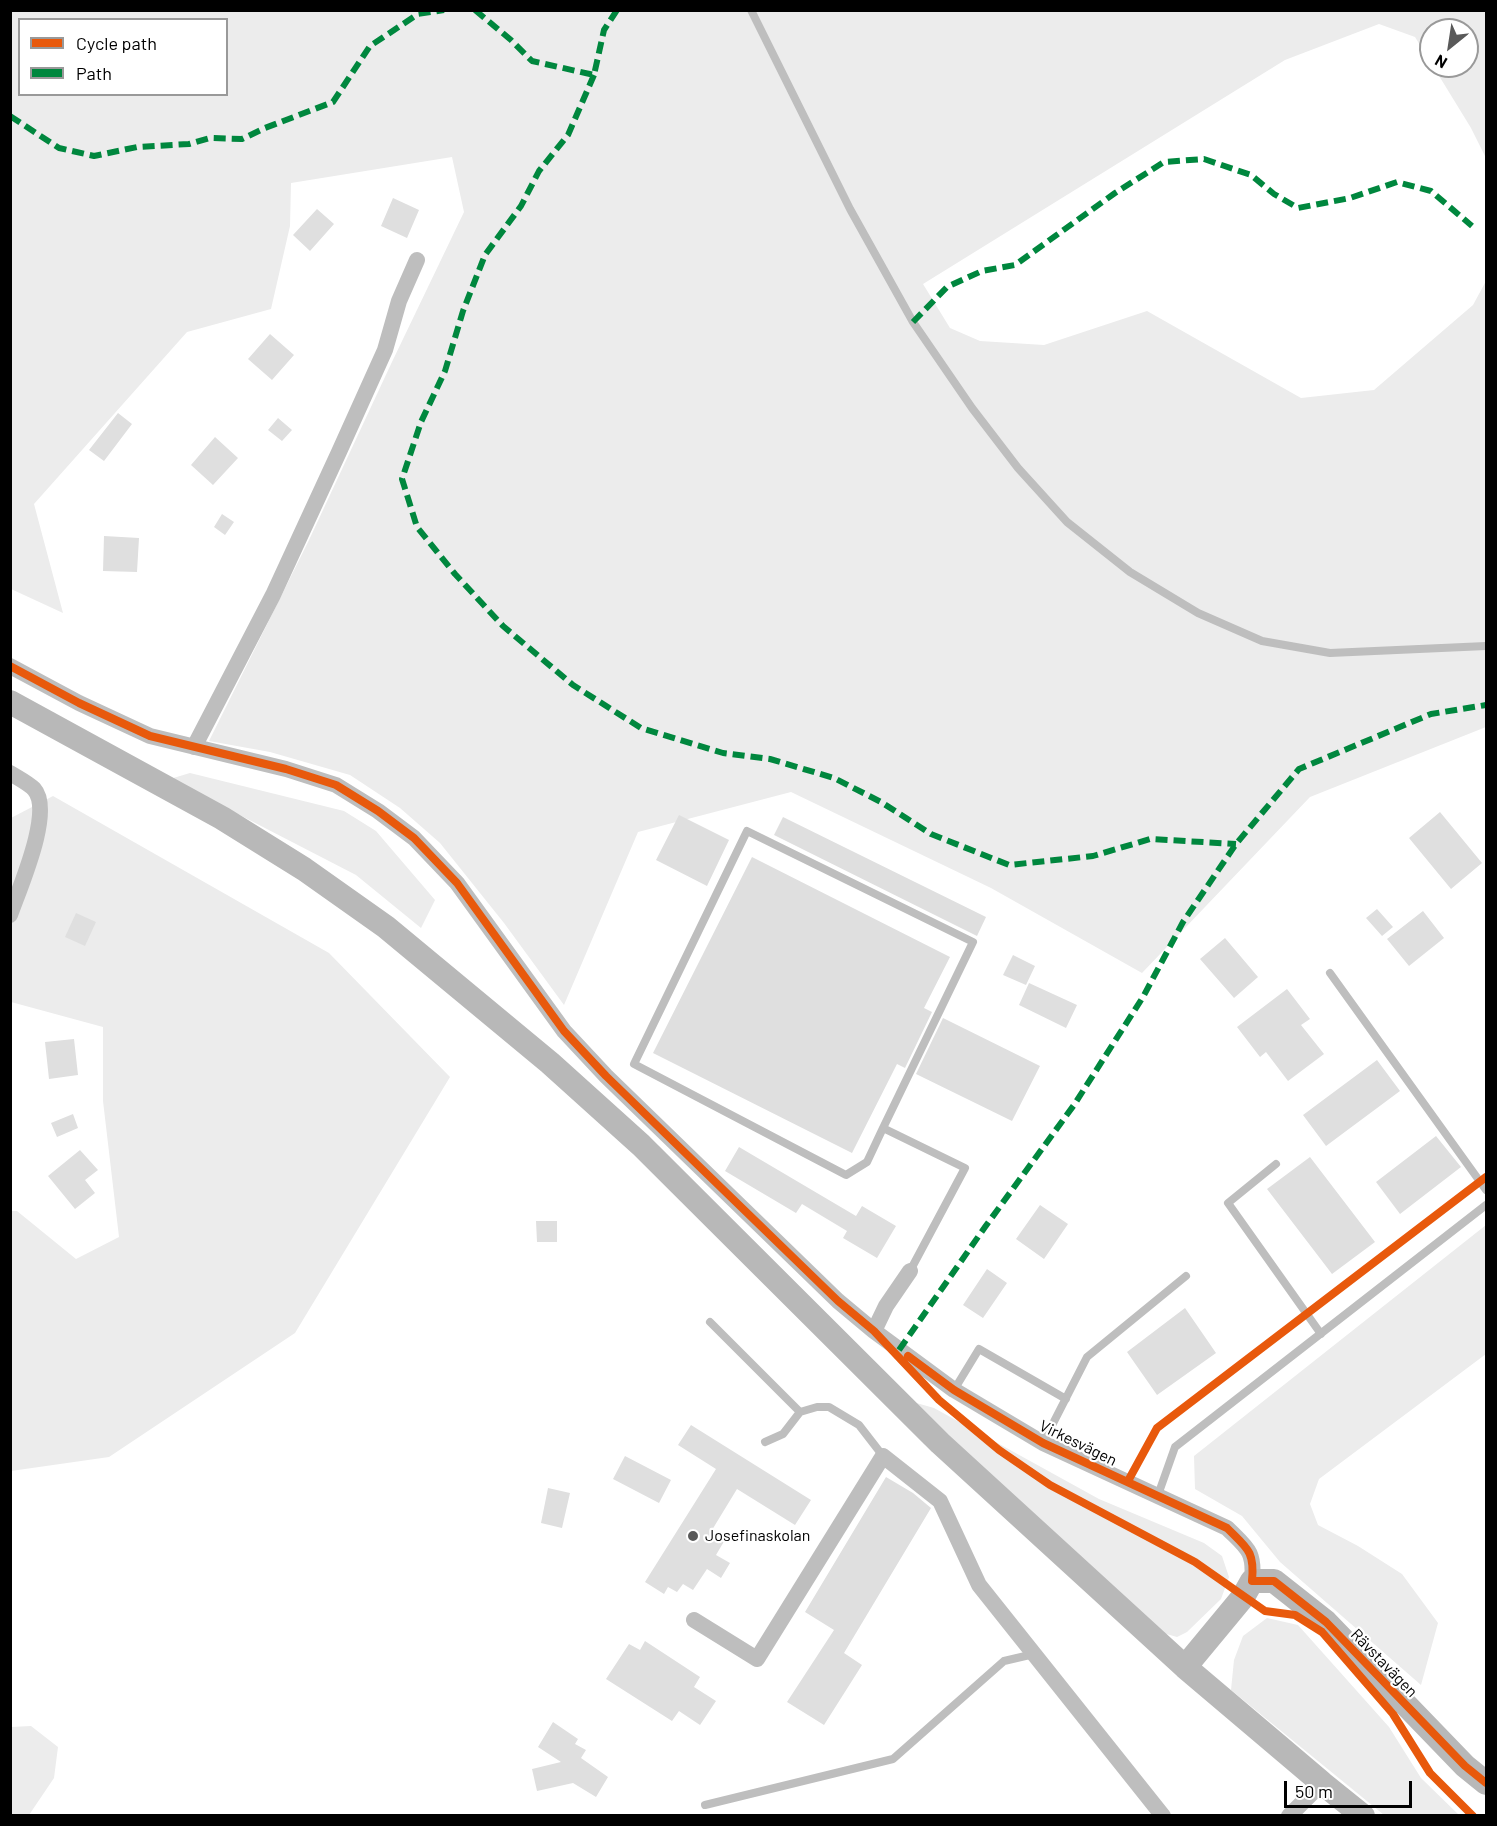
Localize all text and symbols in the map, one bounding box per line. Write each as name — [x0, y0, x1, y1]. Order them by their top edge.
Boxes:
legend — [18, 18, 228, 96]
north arrow — [1419, 18, 1479, 78]
text: Cycle path — [76, 32, 157, 54]
text: N — [1431, 51, 1450, 73]
text: Path — [76, 62, 112, 84]
street label: Virkesvägen — [1036, 1416, 1120, 1470]
place label: Josefinaskolan — [705, 1526, 810, 1546]
marker: Josefinaskolan — [686, 1529, 700, 1543]
street label: Rävstavägen — [1347, 1625, 1421, 1701]
scale bar — [1287, 1769, 1414, 1807]
text: 50 m — [1295, 1780, 1333, 1802]

